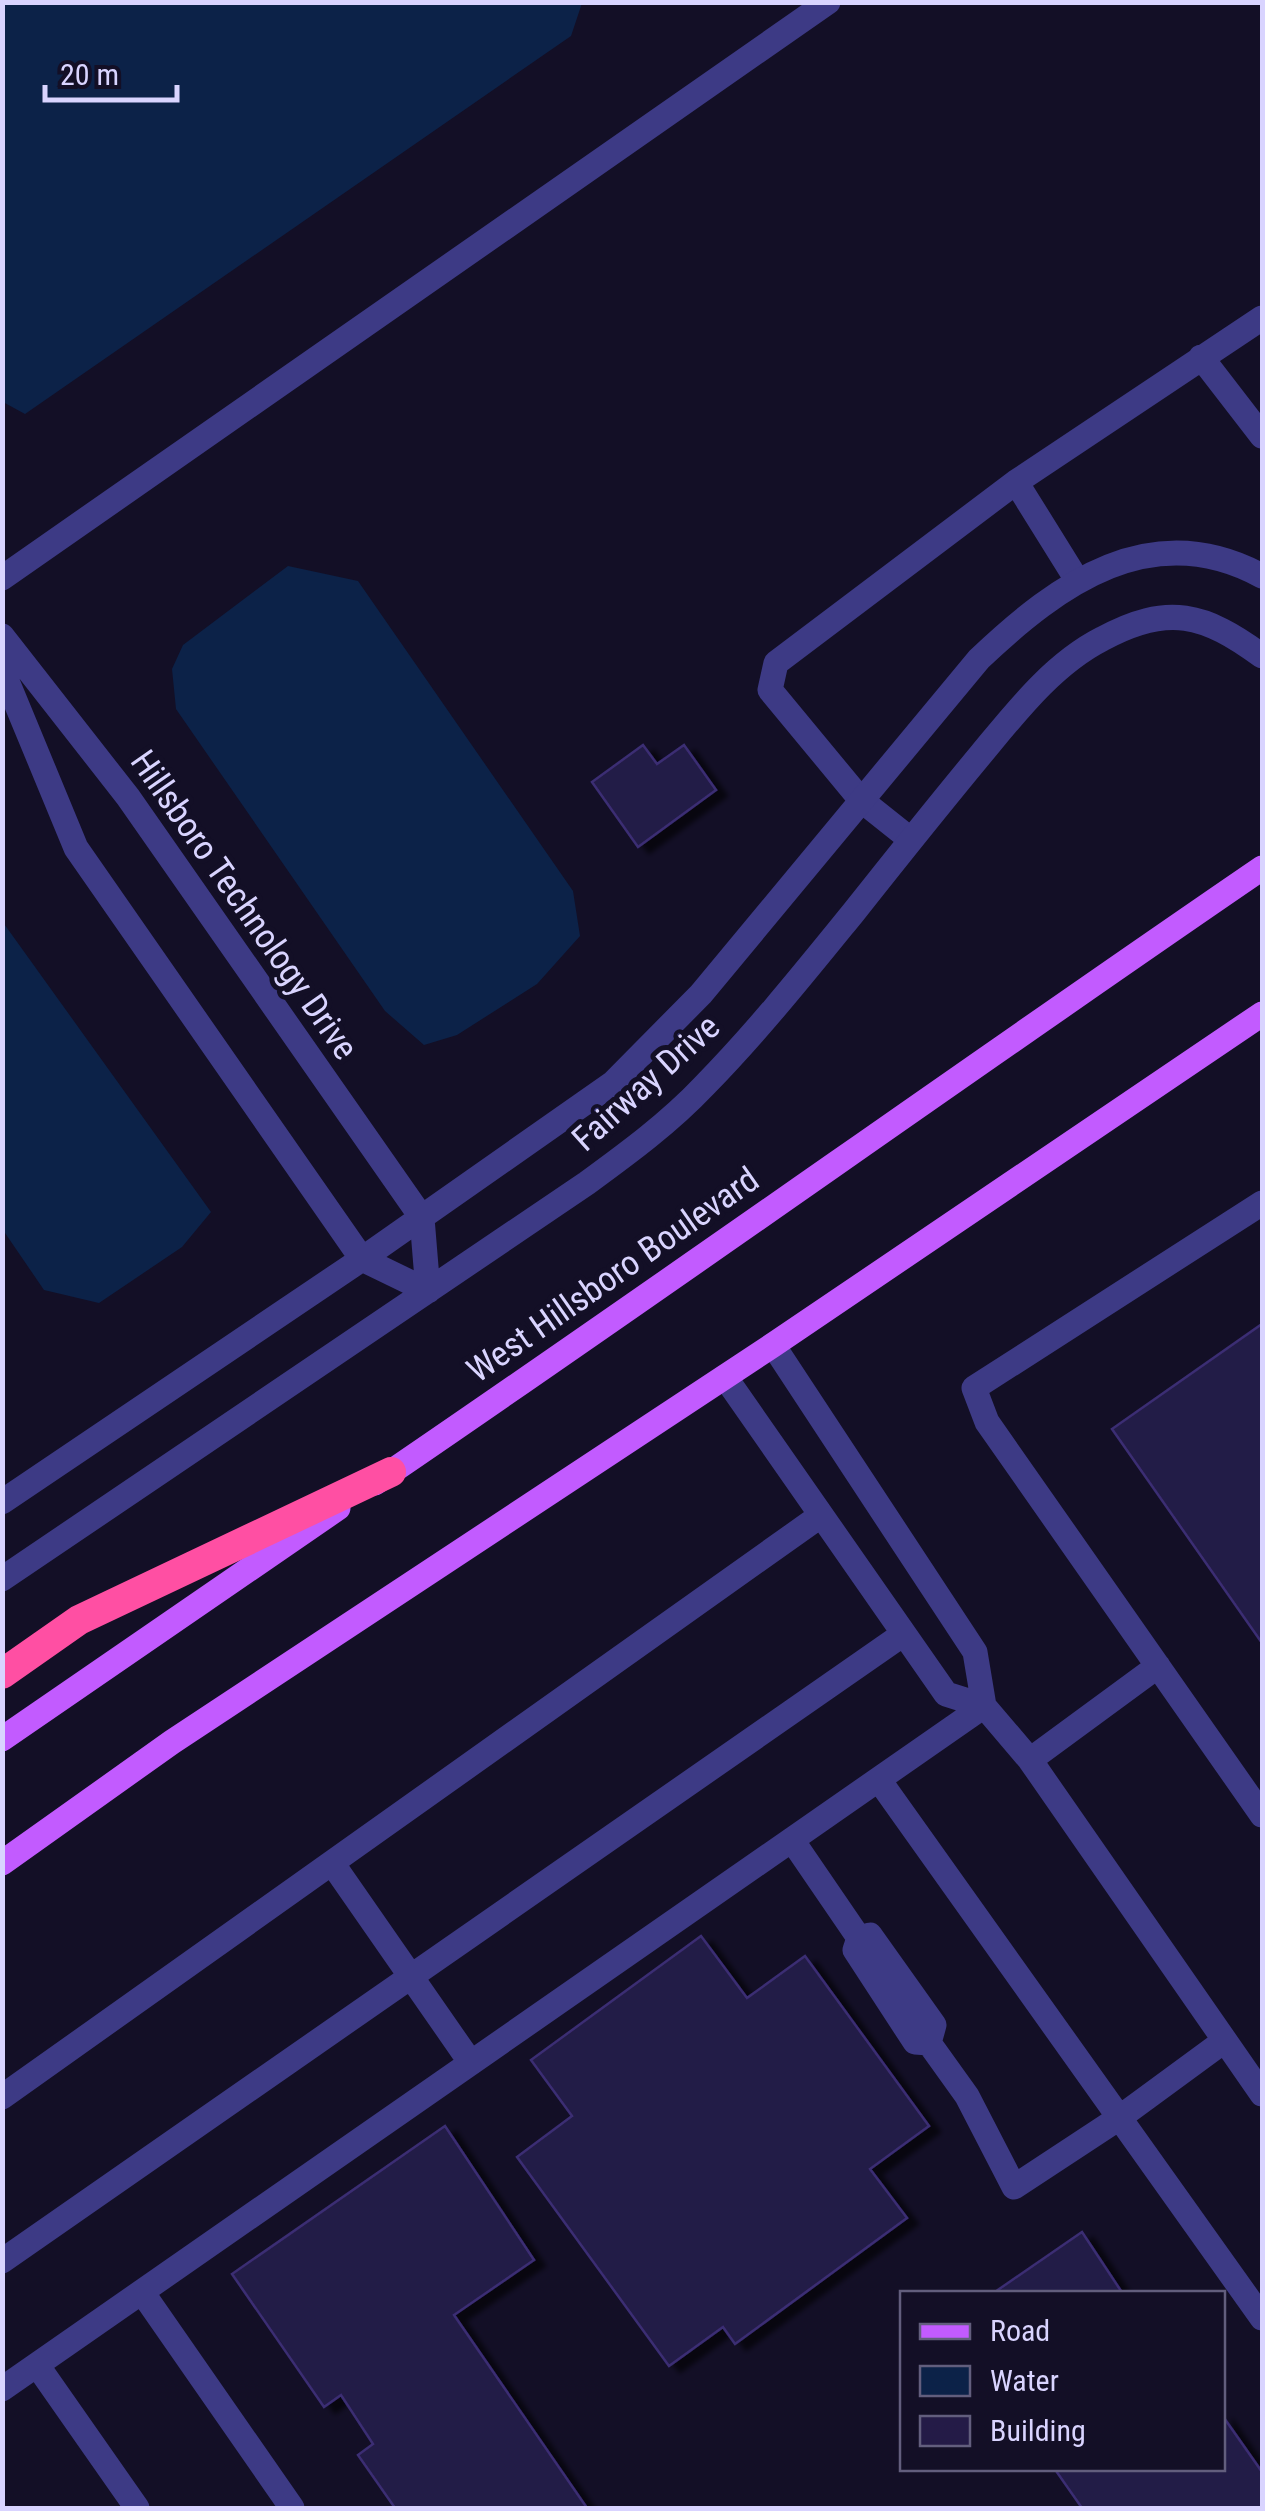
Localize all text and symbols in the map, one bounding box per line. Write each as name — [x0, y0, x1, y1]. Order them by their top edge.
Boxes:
scale bar — [45, 40, 178, 102]
text: 20 m — [60, 57, 119, 92]
street label: Hillsboro Technology Drive — [122, 743, 366, 1067]
street label: Fairway Drive — [564, 1006, 728, 1160]
street label: West Hillsboro Boulevard — [459, 1159, 767, 1391]
legend — [900, 2291, 1225, 2471]
text: Road — [990, 2313, 1050, 2348]
text: Water — [990, 2363, 1059, 2398]
text: Building — [990, 2413, 1086, 2448]

